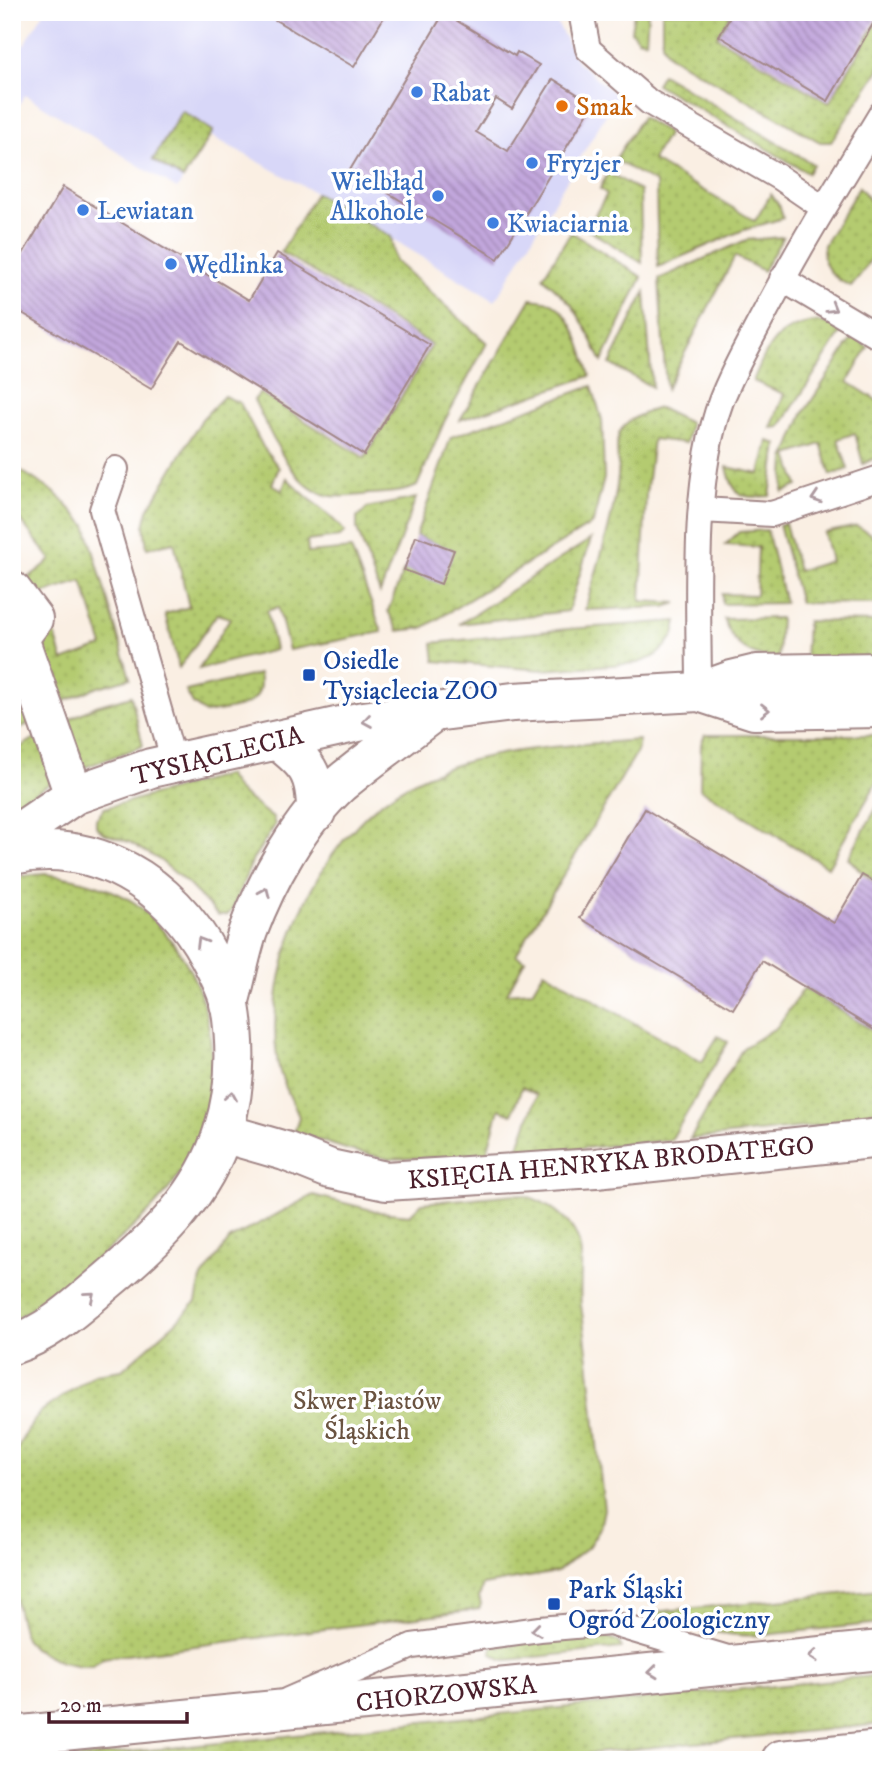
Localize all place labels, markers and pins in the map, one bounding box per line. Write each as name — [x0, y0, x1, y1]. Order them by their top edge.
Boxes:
place label: Rabat — [431, 77, 491, 110]
marker: Rabat — [409, 84, 425, 100]
place label: Smak — [576, 91, 633, 124]
marker: Smak — [554, 98, 570, 114]
place label: Fryzjer — [546, 148, 621, 181]
marker: Fryzjer — [524, 155, 540, 171]
place label: Wielbłąd Alkohole — [330, 166, 424, 229]
marker: Wielbłąd Alkohole — [430, 188, 446, 204]
place label: Lewiatan — [97, 195, 194, 228]
marker: Lewiatan — [75, 202, 91, 218]
place label: Kwiaciarnia — [507, 208, 629, 241]
marker: Kwiaciarnia — [485, 215, 501, 231]
place label: Wędlinka — [184, 249, 283, 282]
marker: Wędlinka — [163, 256, 179, 272]
place label: Osiedle Tysiąclecia ZOO — [323, 645, 498, 708]
marker: Osiedle Tysiąclecia ZOO — [301, 667, 317, 683]
place label: Park Śląski Ogród Zoologiczny — [568, 1573, 770, 1637]
marker: Park Śląski Ogród Zoologiczny — [546, 1596, 562, 1612]

